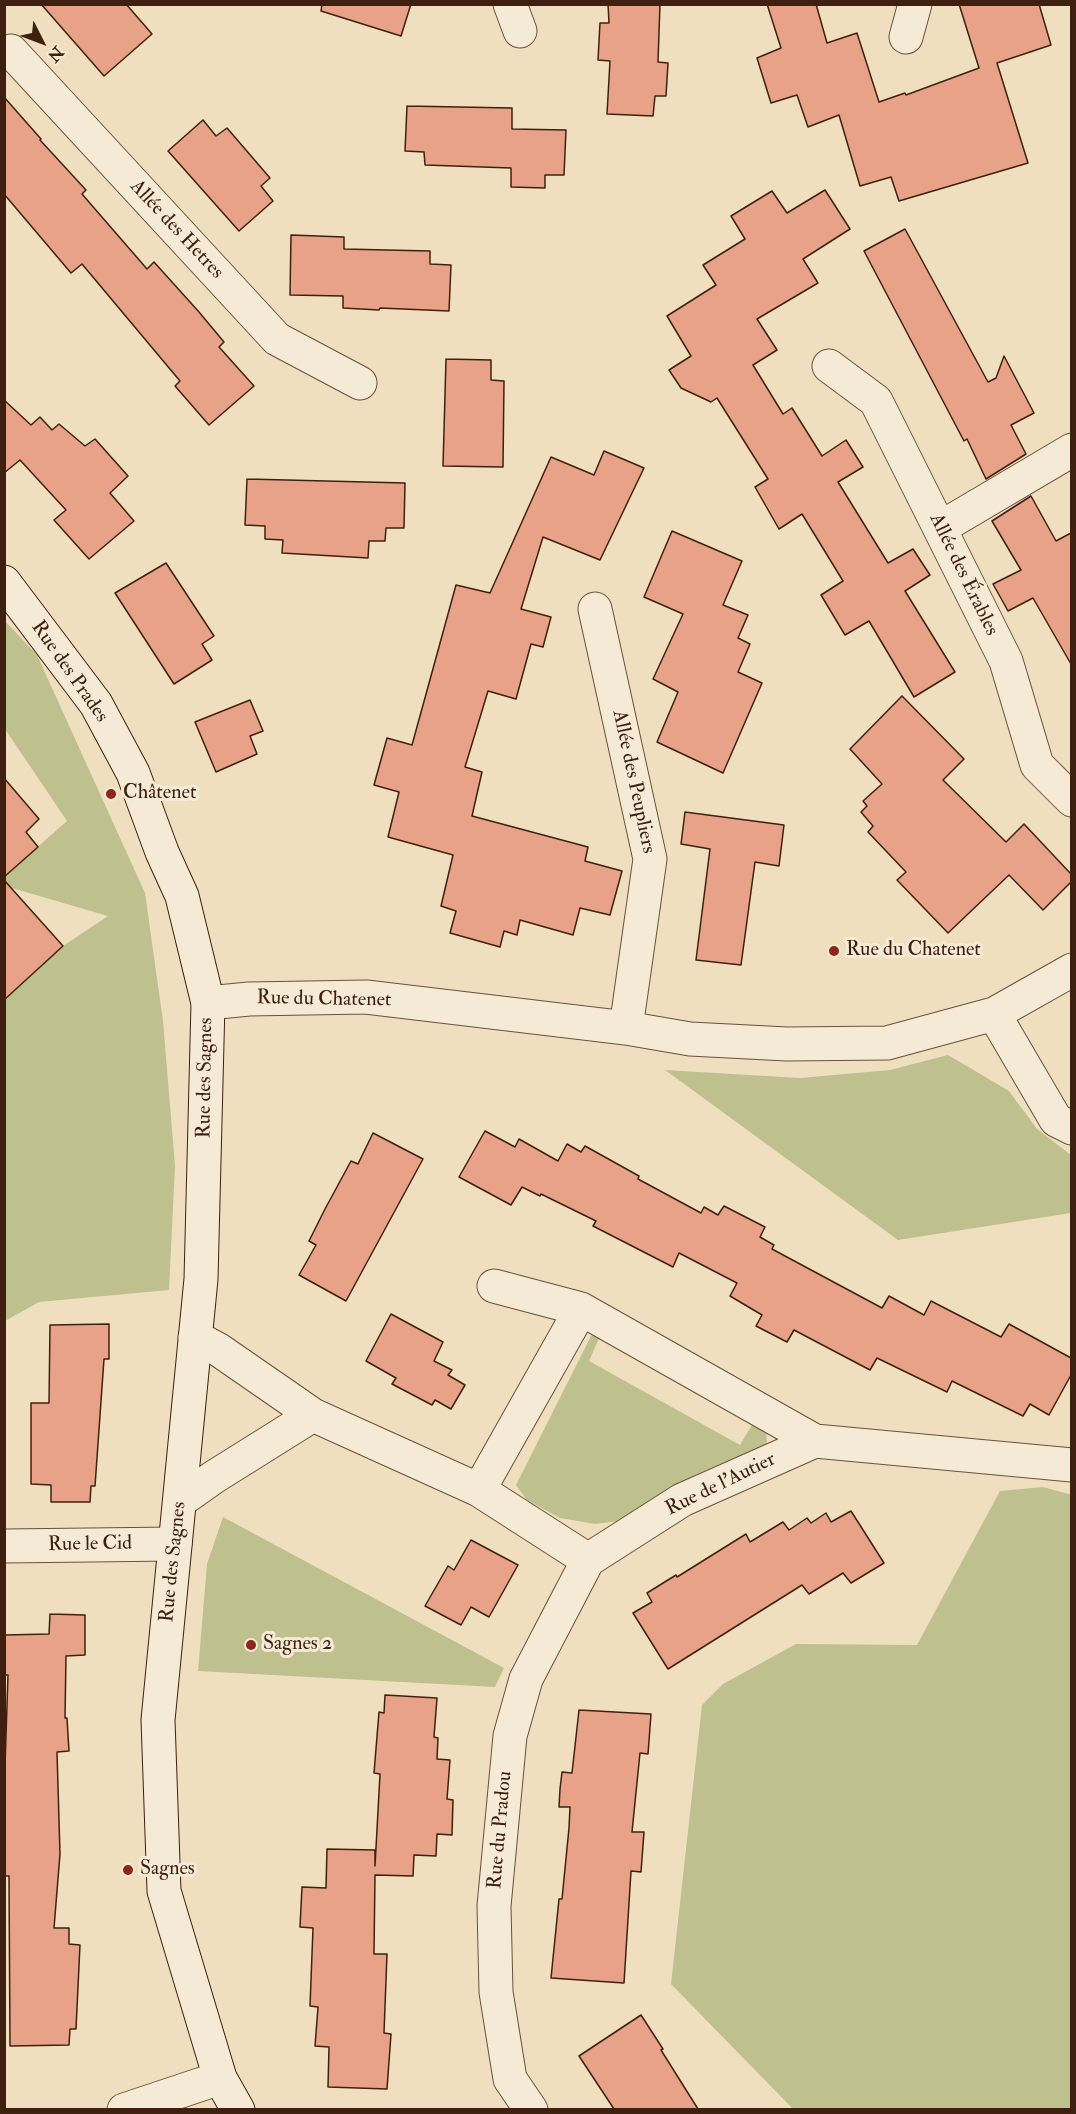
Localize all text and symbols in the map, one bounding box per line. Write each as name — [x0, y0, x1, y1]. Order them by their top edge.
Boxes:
north arrow — [12, 12, 72, 72]
text: N — [43, 42, 68, 66]
street label: Allée des Hetres — [124, 175, 228, 285]
street label: Allée des Érables — [923, 510, 1003, 640]
street label: Rue des Prades — [25, 617, 113, 727]
street label: Allée des Peupliers — [606, 708, 660, 856]
place label: Châtenet — [123, 782, 196, 806]
marker: Châtenet — [104, 787, 118, 801]
place label: Rue du Chatenet — [846, 939, 981, 963]
marker: Rue du Chatenet — [827, 944, 841, 958]
street label: Rue du Chatenet — [256, 987, 392, 1013]
street label: Rue des Sagnes — [193, 1017, 219, 1139]
street label: Rue de l'Autier — [662, 1448, 780, 1522]
street label: Rue des Sagnes — [156, 1501, 192, 1623]
street label: Rue le Cid — [48, 1532, 132, 1558]
place label: Sagnes 2 — [263, 1633, 332, 1657]
marker: Sagnes 2 — [244, 1638, 258, 1652]
street label: Rue du Pradou — [484, 1770, 518, 1890]
place label: Sagnes — [140, 1858, 195, 1882]
marker: Sagnes — [121, 1863, 135, 1877]

